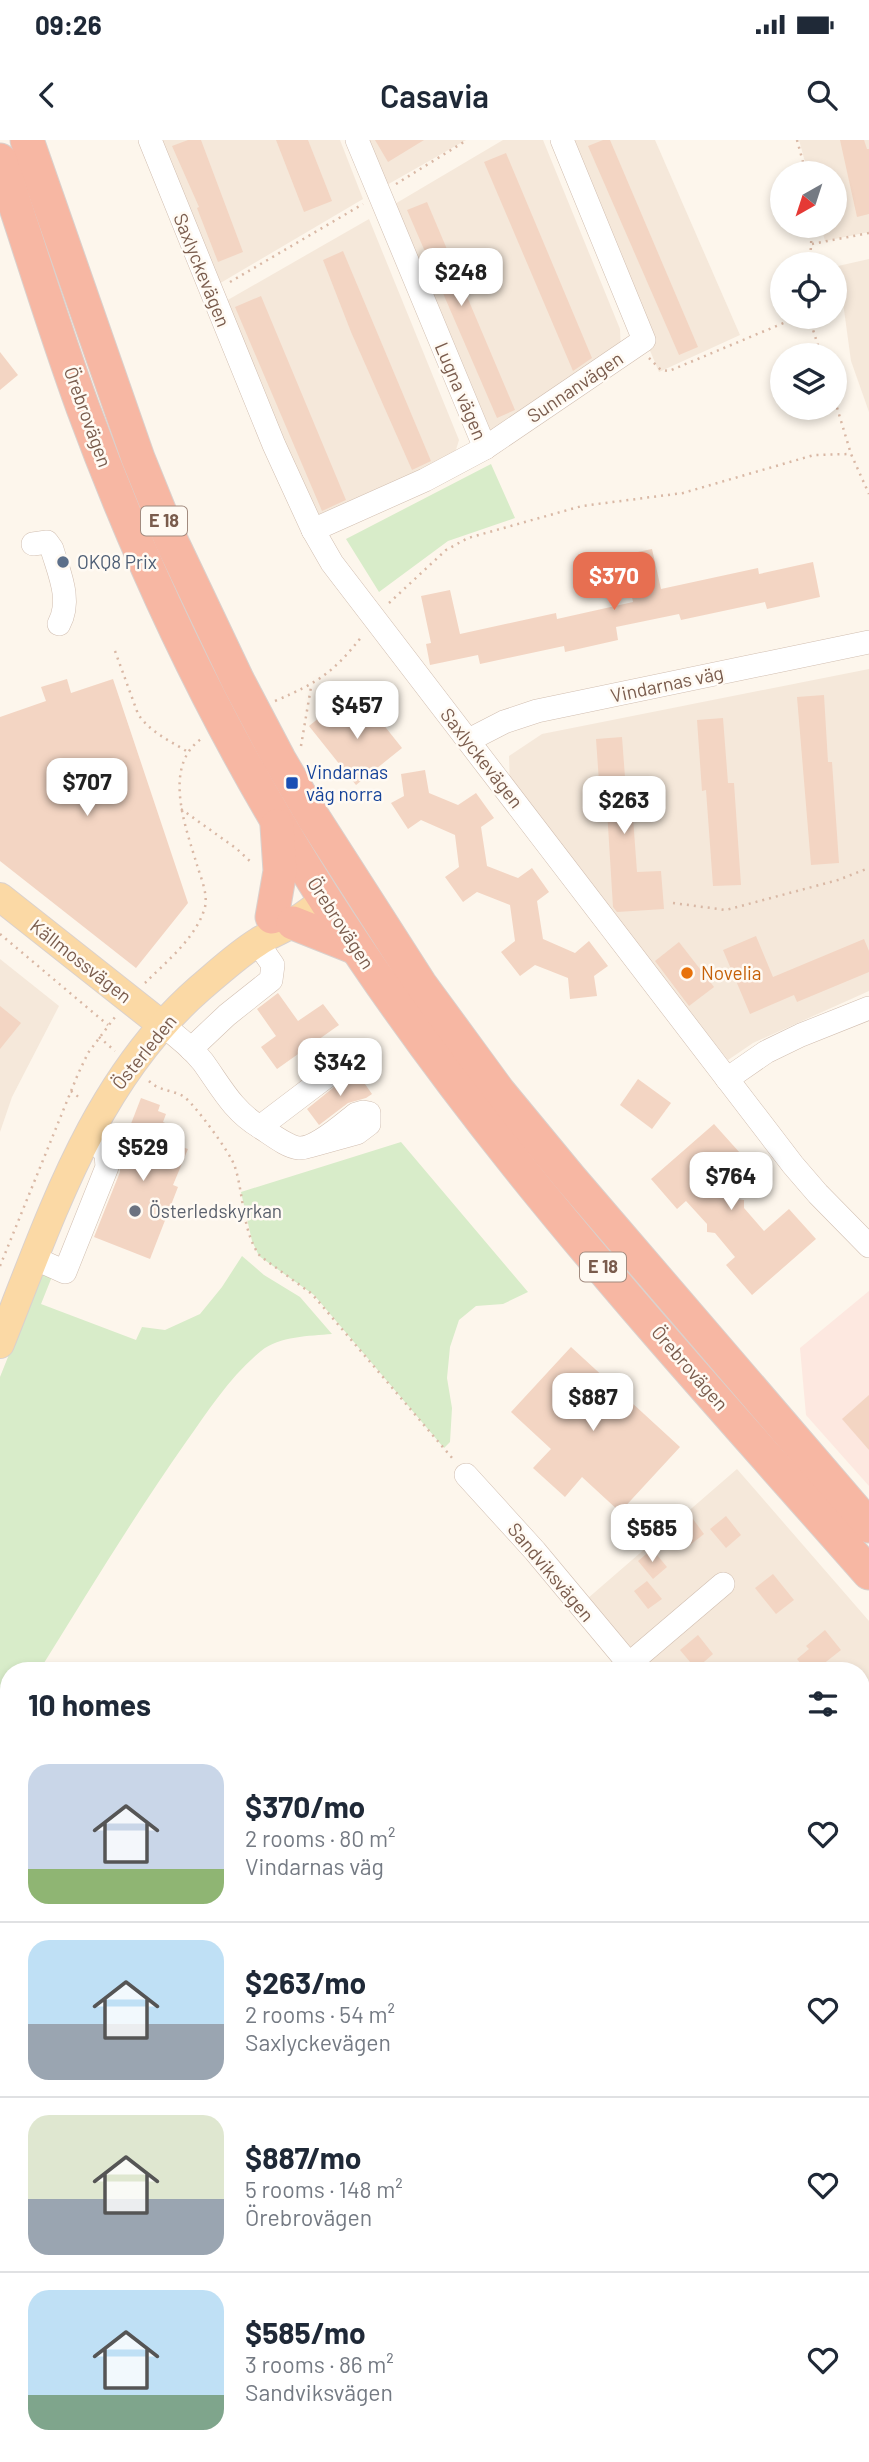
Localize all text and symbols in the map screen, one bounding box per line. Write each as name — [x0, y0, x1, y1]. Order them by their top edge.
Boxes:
text: 09:26 — [35, 9, 102, 40]
icon: back — [28, 76, 66, 114]
text: Casavia — [380, 76, 489, 114]
icon: search — [803, 76, 841, 114]
north arrow — [770, 161, 847, 238]
map controls — [770, 161, 847, 420]
street label: Saxlyckevägen — [169, 210, 236, 330]
pin: $248 — [420, 248, 502, 308]
button: locate — [770, 252, 847, 329]
text: $248 — [435, 257, 487, 285]
street label: Lugna vägen — [431, 338, 492, 443]
button: layers — [770, 343, 847, 420]
street label: Sunnanvägen — [522, 346, 627, 427]
street label: Örebrovägen — [60, 364, 117, 470]
road number: E 18 — [141, 506, 187, 536]
place label: OKQ8 Prix — [77, 550, 157, 573]
pin: $370 — [573, 552, 655, 612]
marker: OKQ8 Prix — [55, 554, 71, 570]
text: $370 — [589, 561, 639, 589]
street label: Vindarnas väg — [608, 660, 725, 707]
pin: $457 — [316, 682, 398, 741]
text: $457 — [332, 690, 382, 718]
street label: Saxlyckevägen — [436, 703, 529, 812]
pin: $707 — [46, 758, 128, 818]
place label: Vindarnas väg norra — [306, 760, 388, 805]
text: $707 — [62, 767, 112, 795]
marker: Vindarnas väg norra — [284, 775, 300, 791]
pin: $263 — [583, 776, 665, 836]
text: $263 — [599, 785, 649, 813]
street label: Örebrovägen — [303, 872, 380, 973]
street label: Källmossvägen — [26, 914, 137, 1007]
place label: Novelia — [701, 961, 762, 984]
marker: Novelia — [679, 965, 695, 981]
street label: Österleden — [106, 1010, 181, 1094]
pin: $342 — [299, 1038, 381, 1098]
text: $342 — [314, 1047, 366, 1075]
pin: $529 — [102, 1124, 184, 1183]
text: $529 — [118, 1132, 168, 1160]
pin: $764 — [690, 1152, 772, 1212]
text: $764 — [706, 1161, 756, 1189]
place label: Österledskyrkan — [149, 1199, 282, 1222]
marker: Österledskyrkan — [127, 1203, 143, 1219]
road number: E 18 — [580, 1252, 626, 1282]
street label: Örebrovägen — [647, 1321, 733, 1415]
pin: $887 — [552, 1374, 634, 1433]
text: $887 — [568, 1382, 618, 1410]
pin: $585 — [611, 1504, 693, 1564]
text: $585 — [627, 1513, 677, 1541]
street label: Sandviksvägen — [503, 1517, 599, 1626]
icon: filters — [804, 1685, 842, 1723]
text: 10 homes — [28, 1686, 151, 1722]
text: $370/mo — [245, 1788, 365, 1824]
icon: home — [84, 1792, 168, 1876]
icon: heart — [804, 1815, 842, 1853]
text: 2 rooms · 80 m² — [245, 1824, 395, 1852]
text: Vindarnas väg — [245, 1852, 384, 1880]
text: $263/mo — [245, 1964, 366, 2000]
icon: home — [84, 1968, 168, 2052]
icon: heart — [804, 1991, 842, 2029]
text: 2 rooms · 54 m² — [245, 2000, 395, 2028]
text: Saxlyckevägen — [245, 2028, 391, 2056]
text: $887/mo — [245, 2139, 362, 2175]
icon: home — [84, 2143, 168, 2227]
icon: heart — [804, 2166, 842, 2204]
text: 5 rooms · 148 m² — [245, 2175, 403, 2203]
text: Örebrovägen — [245, 2203, 372, 2231]
text: $585/mo — [245, 2314, 366, 2350]
icon: home — [84, 2318, 168, 2402]
icon: heart — [804, 2341, 842, 2379]
text: 3 rooms · 86 m² — [245, 2350, 394, 2378]
text: Sandviksvägen — [245, 2378, 393, 2406]

